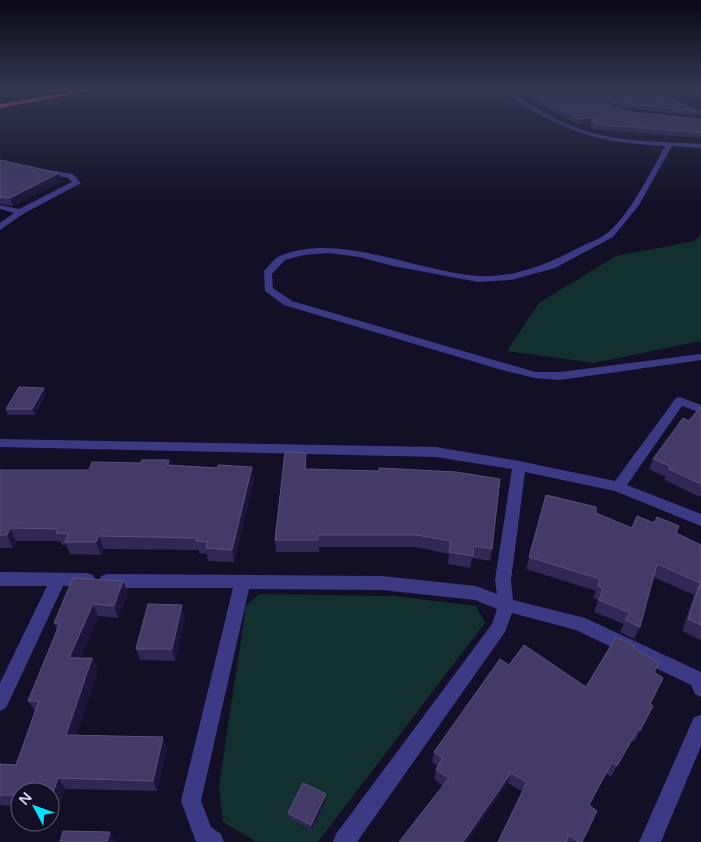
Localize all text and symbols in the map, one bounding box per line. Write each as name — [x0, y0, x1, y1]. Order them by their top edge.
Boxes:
north arrow — [10, 782, 60, 832]
text: N — [15, 789, 36, 809]

